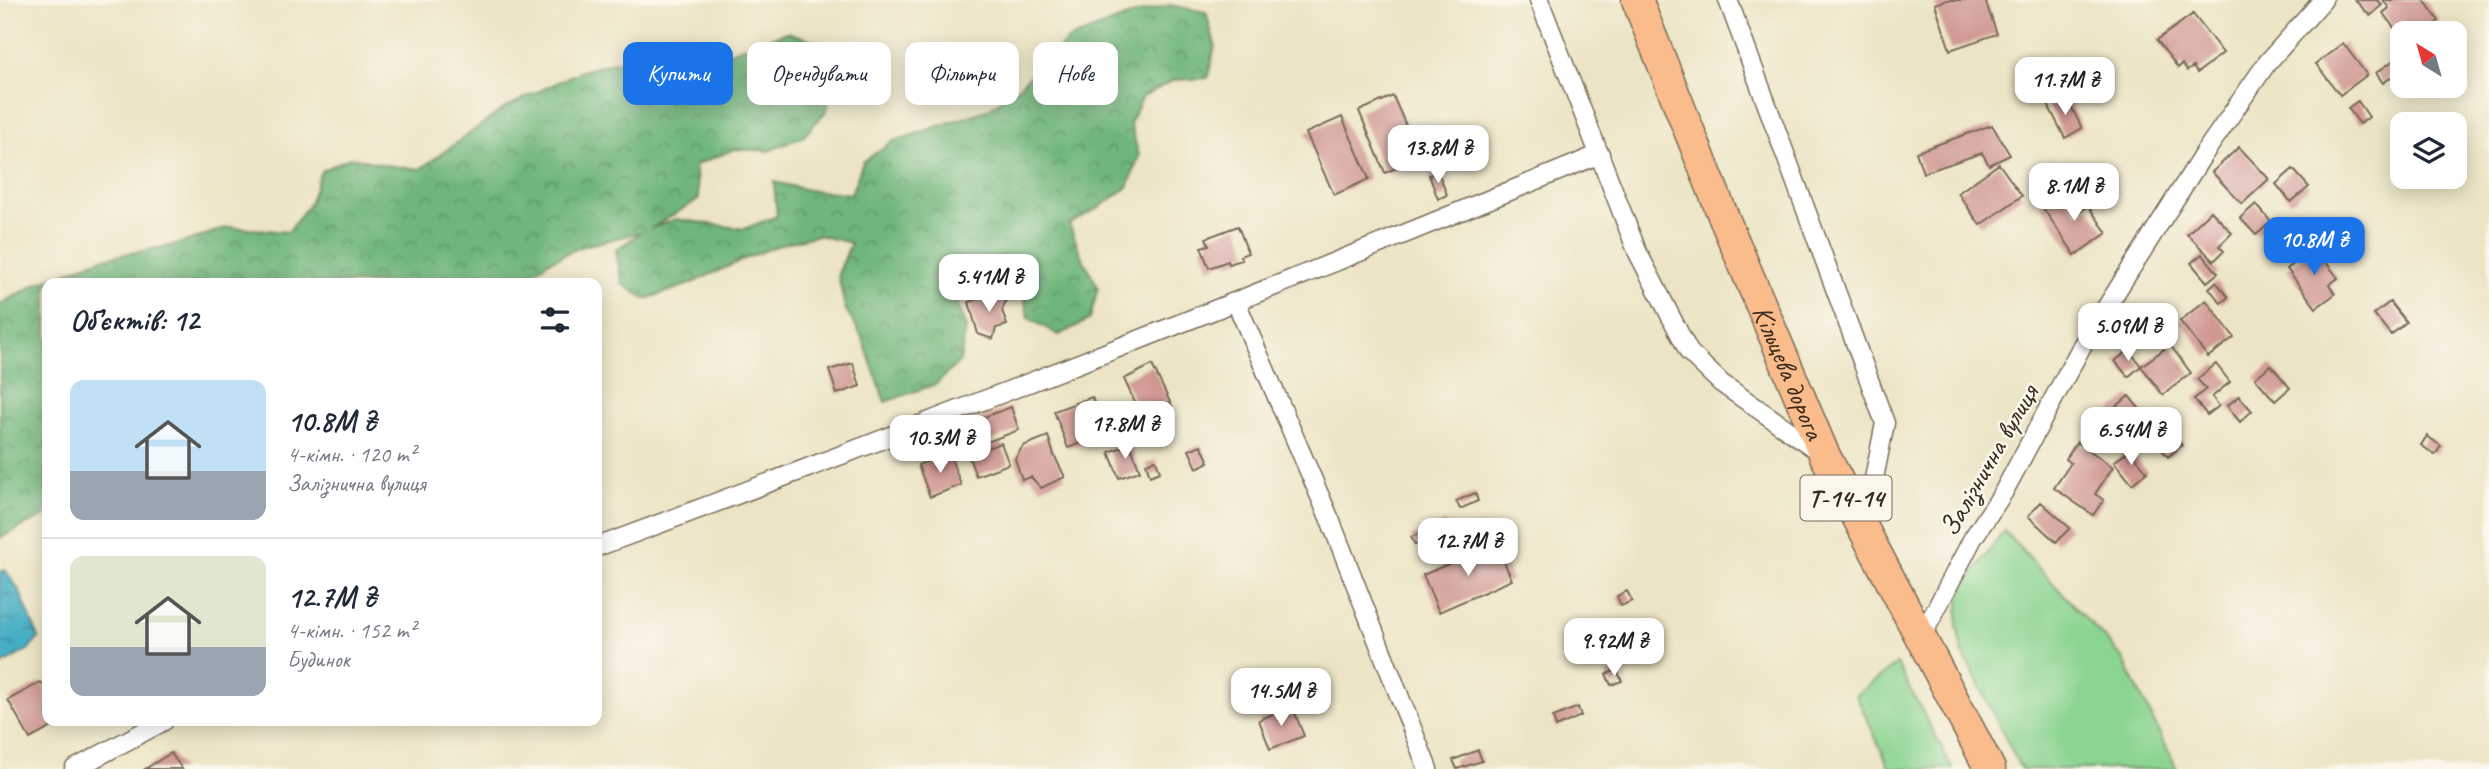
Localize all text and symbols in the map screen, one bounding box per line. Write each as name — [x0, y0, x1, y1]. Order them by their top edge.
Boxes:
north arrow — [2390, 21, 2468, 98]
map controls — [2390, 21, 2467, 189]
chip: Купити — [623, 42, 733, 105]
chip: Орендувати — [747, 42, 891, 105]
chip: Фільтри — [905, 42, 1019, 105]
chip: Нове — [1033, 42, 1118, 105]
pin: 11.7M ₴ — [2000, 58, 2130, 117]
text: 11.7M ₴ — [2031, 65, 2099, 94]
button: layers — [2390, 112, 2467, 189]
pin: 13.8M ₴ — [1373, 125, 1503, 185]
text: 13.8M ₴ — [1404, 133, 1472, 162]
pin: 8.1M ₴ — [2017, 164, 2131, 223]
text: 8.1M ₴ — [2045, 171, 2103, 200]
pin: 10.8M ₴ — [2249, 218, 2379, 277]
text: 10.8M ₴ — [2280, 225, 2348, 254]
pin: 5.41M ₴ — [924, 254, 1054, 314]
text: 5.41M ₴ — [955, 262, 1023, 291]
street label: Кільцева дорога — [1745, 300, 1833, 446]
text: Об’єктів: 12 — [70, 301, 199, 339]
icon: filters — [536, 301, 574, 339]
pin: 5.09M ₴ — [2063, 304, 2193, 363]
text: 5.09M ₴ — [2094, 311, 2162, 340]
street label: Залізнична вулиця — [1931, 377, 2048, 543]
text: 10.8M ₴ — [287, 402, 376, 440]
pin: 17.8M ₴ — [1060, 402, 1190, 461]
pin: 6.54M ₴ — [2066, 407, 2196, 467]
icon: home — [126, 408, 210, 492]
text: 17.8M ₴ — [1091, 409, 1159, 438]
text: 6.54M ₴ — [2097, 415, 2165, 444]
pin: 10.3M ₴ — [875, 416, 1005, 475]
text: 10.3M ₴ — [906, 423, 974, 452]
text: 4-кімн. · 120 m² — [287, 440, 416, 469]
text: Залізнична вулиця — [287, 469, 426, 498]
road number: Т-14-14 — [1800, 476, 1892, 520]
pin: 12.7M ₴ — [1403, 518, 1533, 578]
text: 12.7M ₴ — [1434, 526, 1502, 555]
text: 12.7M ₴ — [287, 578, 376, 616]
icon: home — [126, 584, 210, 668]
text: 4-кімн. · 152 m² — [287, 616, 416, 645]
pin: 9.92M ₴ — [1549, 618, 1679, 678]
text: 9.92M ₴ — [1580, 626, 1648, 655]
text: Будинок — [287, 645, 350, 674]
pin: 14.5M ₴ — [1216, 668, 1346, 728]
text: 14.5M ₴ — [1247, 676, 1315, 705]

